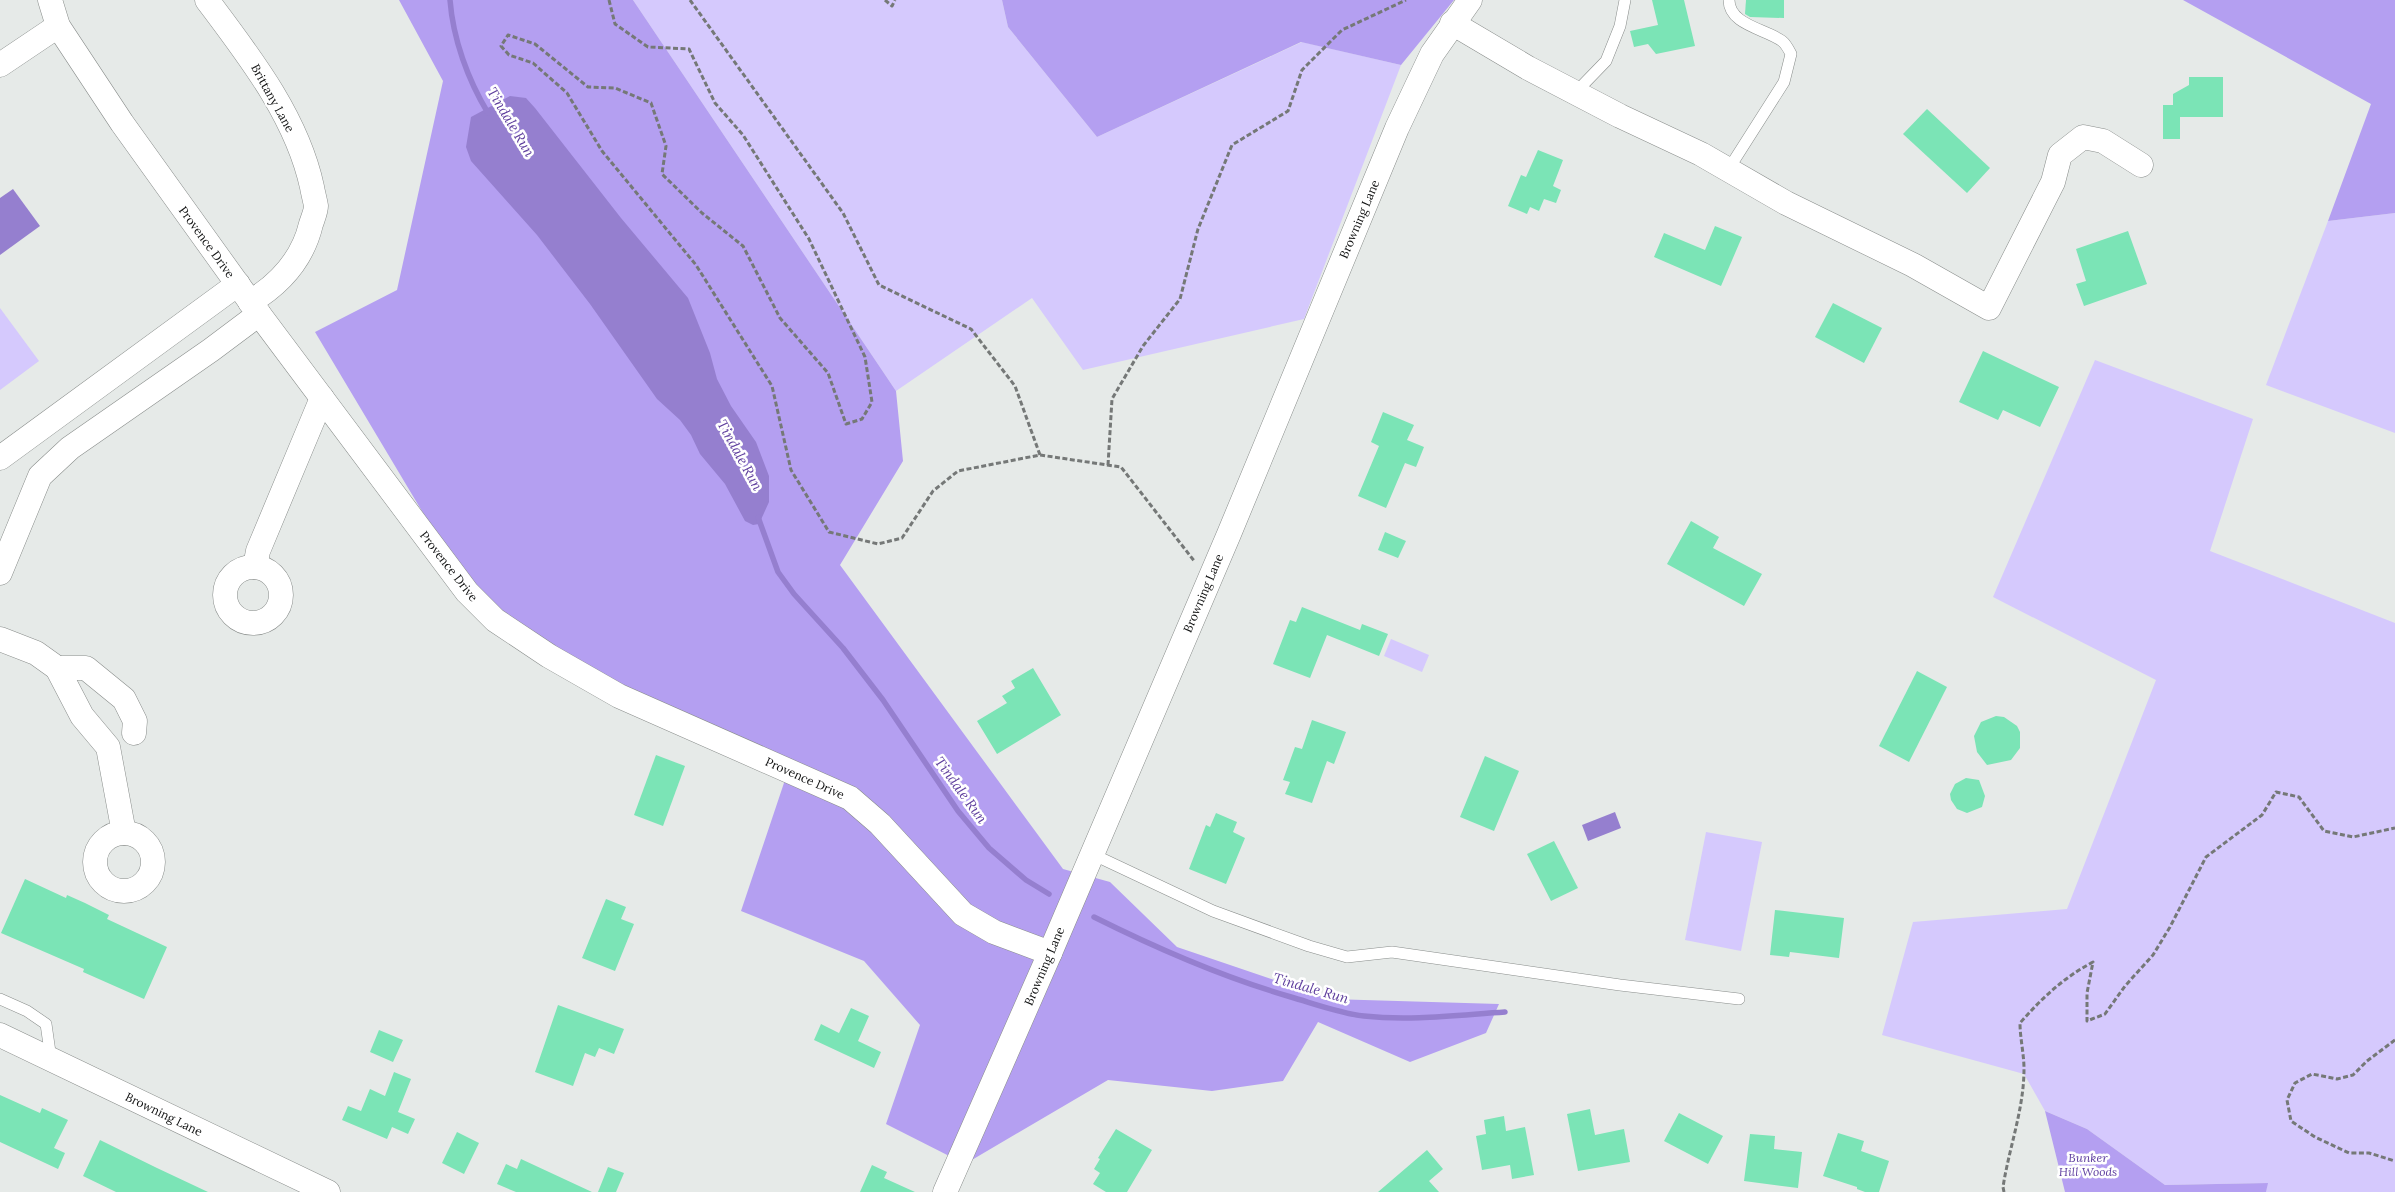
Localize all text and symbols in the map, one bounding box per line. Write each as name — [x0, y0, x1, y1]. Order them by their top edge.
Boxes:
street label: Brittany Lane — [248, 61, 298, 135]
water label: Tindale Run — [483, 84, 539, 160]
street label: Browning Lane — [1336, 177, 1382, 261]
street label: Provence Drive — [176, 203, 238, 281]
water label: Tindale Run — [713, 417, 767, 494]
street label: Provence Drive — [417, 528, 481, 605]
street label: Browning Lane — [1180, 551, 1226, 635]
water label: Tindale Run — [931, 753, 991, 827]
street label: Provence Drive — [763, 754, 847, 802]
street label: Browning Lane — [1021, 924, 1067, 1008]
water label: Tindale Run — [1271, 969, 1351, 1007]
street label: Browning Lane — [123, 1089, 205, 1139]
park label: Bunker Hill Woods — [2059, 1150, 2117, 1179]

